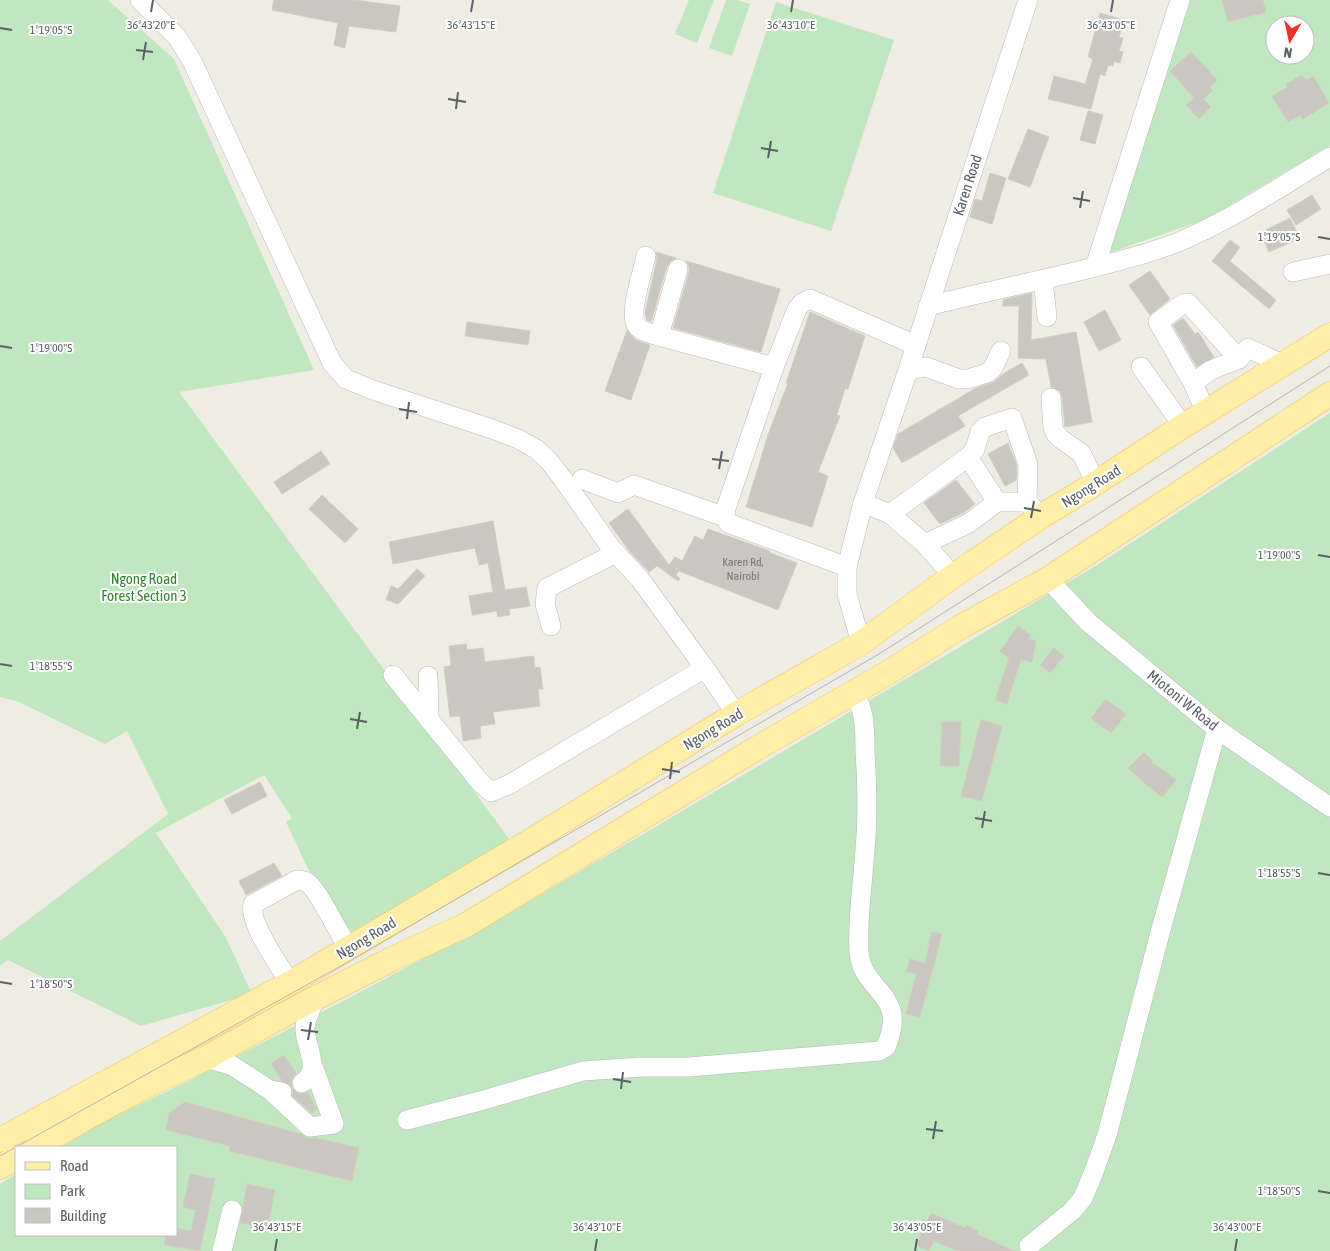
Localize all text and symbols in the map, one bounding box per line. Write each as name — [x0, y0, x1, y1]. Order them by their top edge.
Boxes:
north arrow — [1265, 15, 1315, 65]
text: 36°43'20"E — [127, 18, 175, 32]
text: 36°43'15"E — [447, 18, 495, 32]
text: 36°43'10"E — [767, 18, 815, 32]
text: 36°43'05"E — [1087, 18, 1135, 32]
text: 1°19'05"S — [30, 23, 72, 37]
text: N — [1283, 44, 1293, 61]
street label: Karen Road — [949, 152, 985, 218]
text: 1°19'05"S — [1258, 230, 1300, 244]
text: 1°19'00"S — [30, 341, 72, 355]
street label: Ngong Road — [1058, 461, 1124, 511]
text: 1°19'00"S — [1258, 548, 1300, 562]
house number: Karen Rd, Nairobi — [722, 555, 764, 583]
park label: Ngong Road Forest Section 3 — [101, 570, 187, 604]
text: 1°18'55"S — [30, 659, 72, 673]
street label: Miotoni W Road — [1144, 666, 1222, 734]
street label: Ngong Road — [680, 705, 746, 753]
text: 1°18'55"S — [1258, 866, 1300, 880]
street label: Ngong Road — [333, 914, 399, 962]
text: 1°18'50"S — [30, 977, 72, 991]
legend — [15, 1146, 178, 1236]
text: Road — [60, 1157, 89, 1174]
text: Park — [60, 1182, 85, 1199]
text: 1°18'50"S — [1258, 1184, 1300, 1198]
text: Building — [60, 1207, 106, 1224]
text: 36°43'15"E — [253, 1220, 301, 1234]
text: 36°43'10"E — [573, 1220, 621, 1234]
text: 36°43'05"E — [893, 1220, 941, 1234]
text: 36°43'00"E — [1213, 1220, 1261, 1234]

